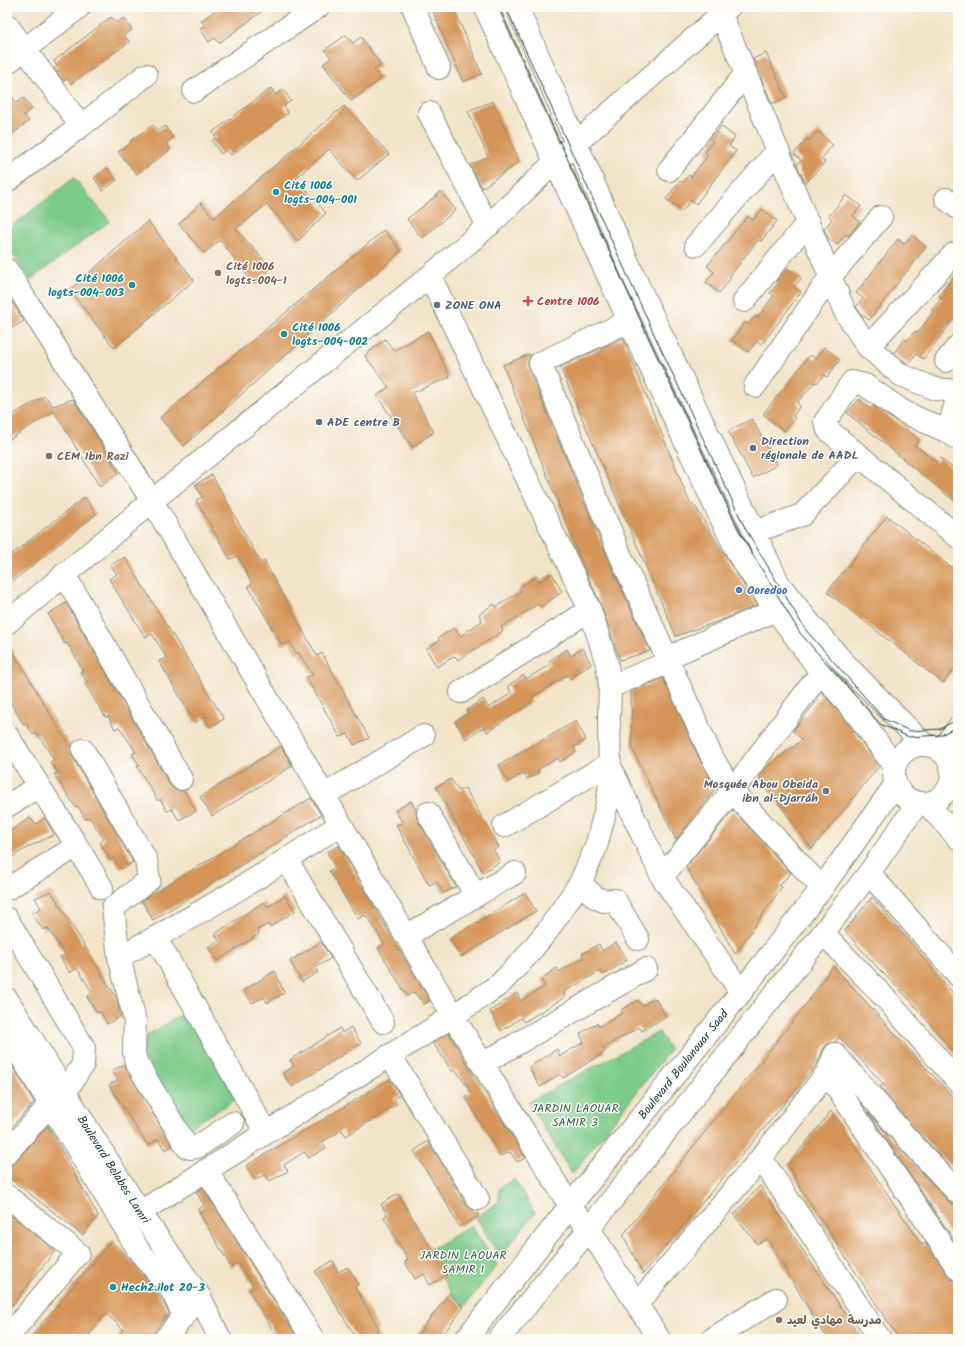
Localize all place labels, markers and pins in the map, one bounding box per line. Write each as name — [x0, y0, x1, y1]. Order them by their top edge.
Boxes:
place label: Cité 1006 logts-004-001 — [284, 176, 357, 209]
marker: Cité 1006 logts-004-001 — [271, 187, 281, 197]
place label: Cité 1006 logts-004-1 — [226, 257, 287, 290]
marker: Cité 1006 logts-004-1 — [213, 268, 223, 278]
place label: Cité 1006 logts-004-003 — [48, 269, 124, 302]
marker: Cité 1006 logts-004-003 — [127, 280, 137, 290]
place label: Centre 1006 — [537, 292, 600, 311]
marker: Centre 1006 — [522, 295, 534, 307]
place label: ZONE ONA — [445, 296, 502, 315]
marker: ZONE ONA — [432, 300, 442, 310]
place label: Cité 1006 logts-004-002 — [292, 318, 368, 351]
marker: Cité 1006 logts-004-002 — [279, 329, 289, 339]
place label: ADE centre B — [327, 413, 400, 432]
marker: ADE centre B — [314, 417, 324, 427]
place label: Direction régionale de AADL — [761, 432, 858, 465]
marker: Direction régionale de AADL — [748, 443, 758, 453]
place label: CEM Ibn Razi — [57, 447, 130, 466]
marker: CEM Ibn Razi — [44, 451, 54, 461]
place label: Ooredoo — [747, 581, 788, 600]
marker: Ooredoo — [734, 585, 744, 595]
place label: Mosquée Abou Obeida ibn al-Djarrâh — [704, 775, 818, 808]
marker: Mosquée Abou Obeida ibn al-Djarrâh — [821, 786, 831, 796]
place label: Hech2.ilot 20-3 — [121, 1278, 205, 1297]
marker: Hech2.ilot 20-3 — [108, 1282, 118, 1292]
place label: مدرسة مهادي لعيد — [787, 1311, 882, 1330]
marker: مدرسة مهادي لعيد — [774, 1315, 784, 1325]

